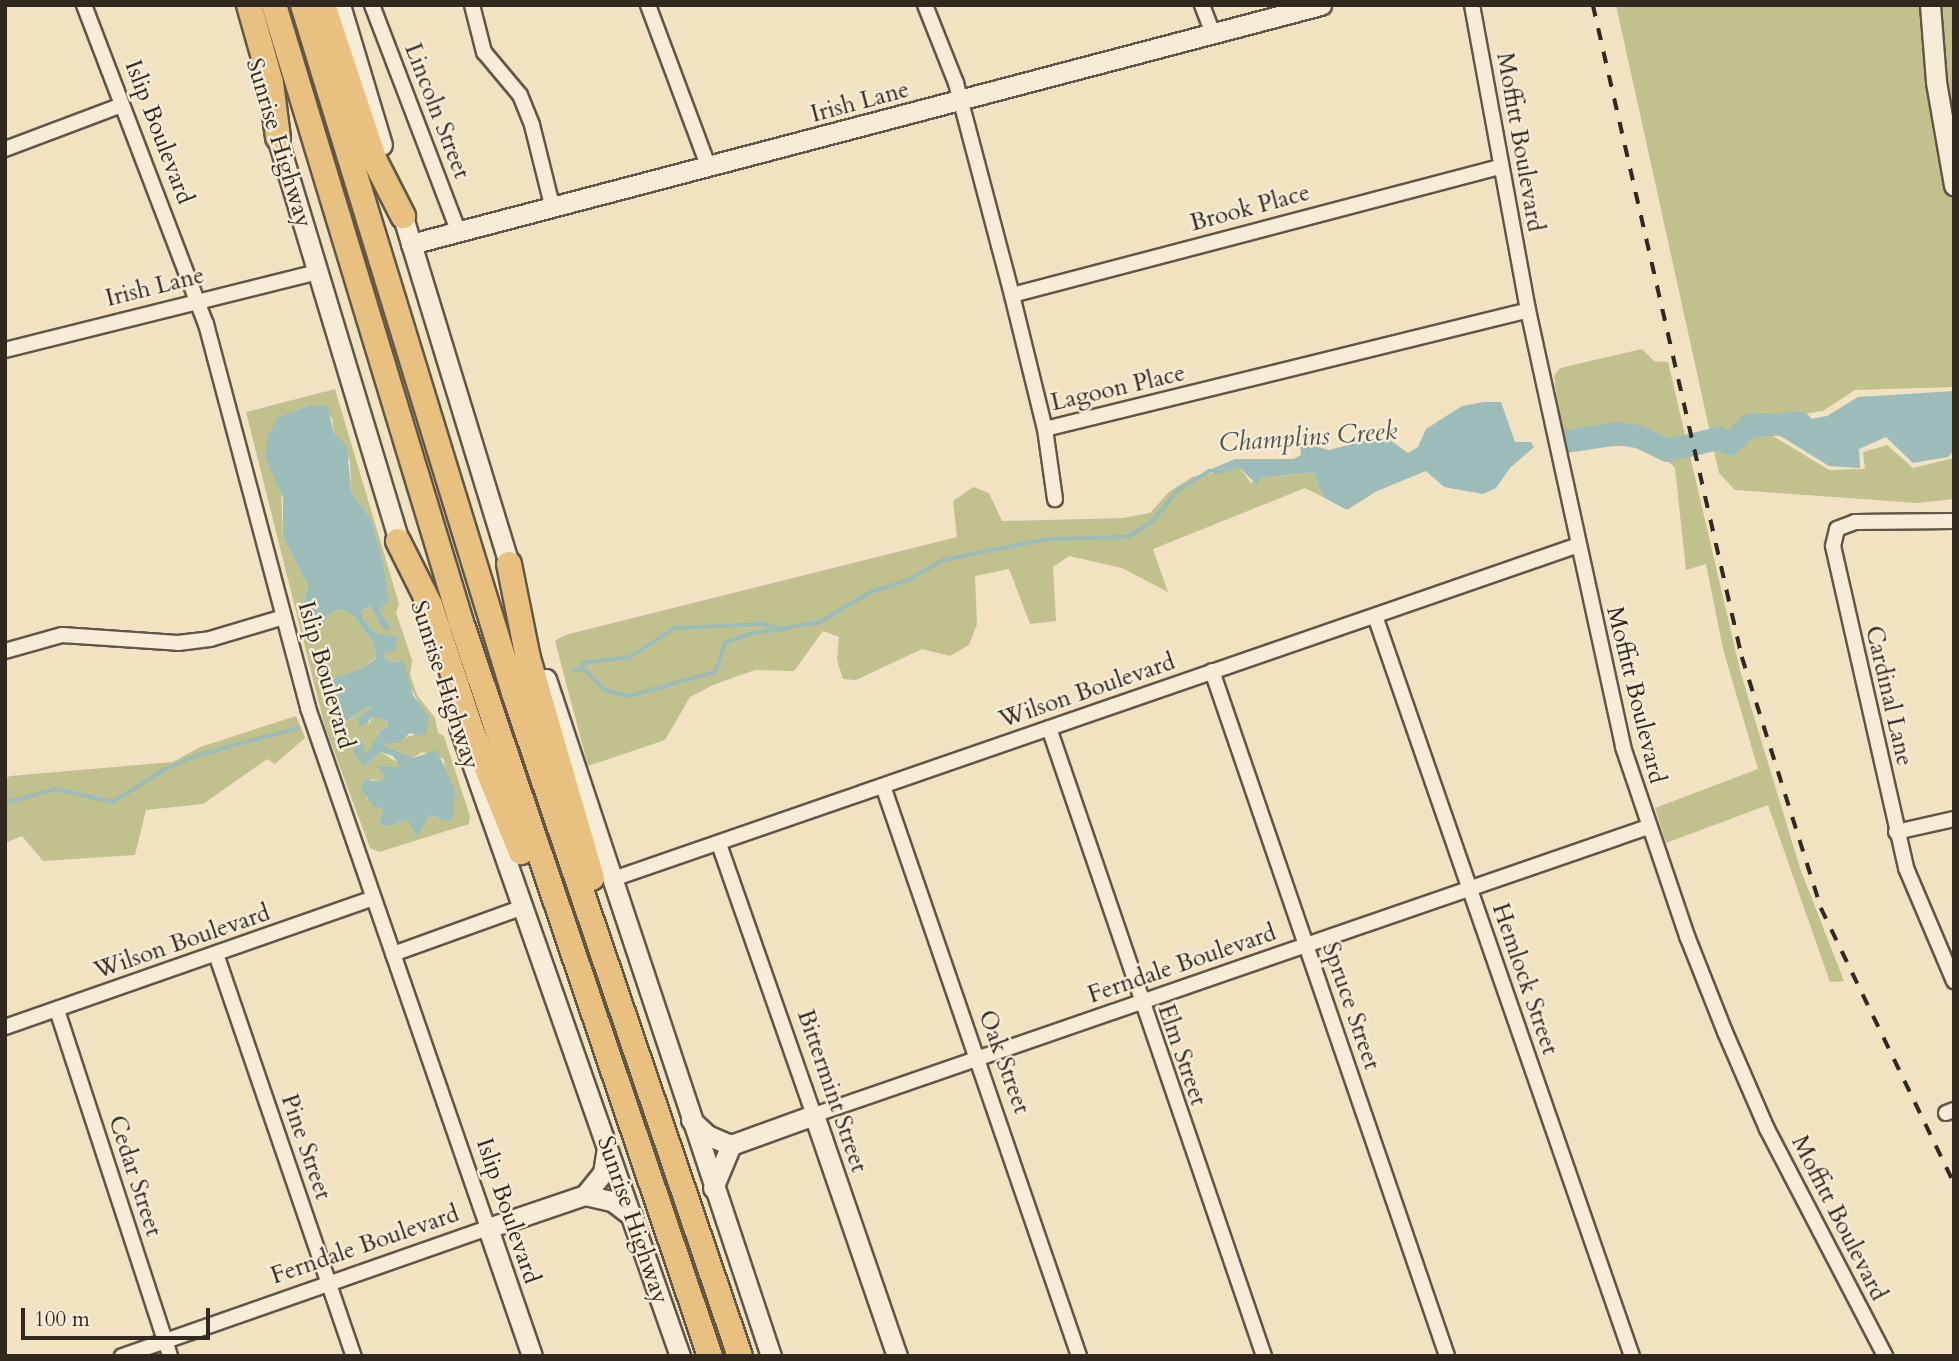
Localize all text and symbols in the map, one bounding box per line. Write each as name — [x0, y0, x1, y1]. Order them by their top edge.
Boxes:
street label: Lincoln Street — [398, 39, 476, 183]
street label: Moffitt Boulevard — [1490, 50, 1550, 234]
street label: Sunrise Highway — [240, 55, 318, 231]
street label: Islip Boulevard — [118, 56, 200, 208]
street label: Irish Lane — [808, 75, 912, 129]
street label: Brook Place — [1187, 178, 1313, 238]
street label: Irish Lane — [103, 261, 207, 313]
street label: Lagoon Place — [1048, 359, 1188, 417]
water label: Champlins Creek — [1218, 415, 1398, 459]
street label: Sunrise Highway — [404, 597, 486, 773]
street label: Islip Boulevard — [291, 598, 361, 752]
street label: Moffitt Boulevard — [1600, 604, 1672, 786]
street label: Cardinal Lane — [1859, 623, 1919, 769]
street label: Wilson Boulevard — [995, 647, 1179, 735]
street label: Wilson Boulevard — [90, 898, 274, 986]
street label: Hemlock Street — [1486, 899, 1564, 1059]
street label: Ferndale Boulevard — [1084, 918, 1280, 1010]
street label: Spruce Street — [1316, 939, 1386, 1073]
street label: Elm Street — [1151, 1000, 1213, 1110]
street label: Bittermint Street — [791, 1006, 873, 1176]
street label: Oak Street — [972, 1006, 1036, 1118]
street label: Pine Street — [275, 1090, 337, 1204]
street label: Cedar Street — [102, 1112, 168, 1240]
street label: Moffitt Boulevard — [1785, 1131, 1893, 1305]
street label: Sunrise Highway — [591, 1132, 675, 1308]
street label: Islip Boulevard — [470, 1135, 546, 1287]
street label: Ferndale Boulevard — [267, 1199, 463, 1291]
scale bar — [24, 1294, 214, 1338]
text: 100 m — [34, 1305, 90, 1334]

